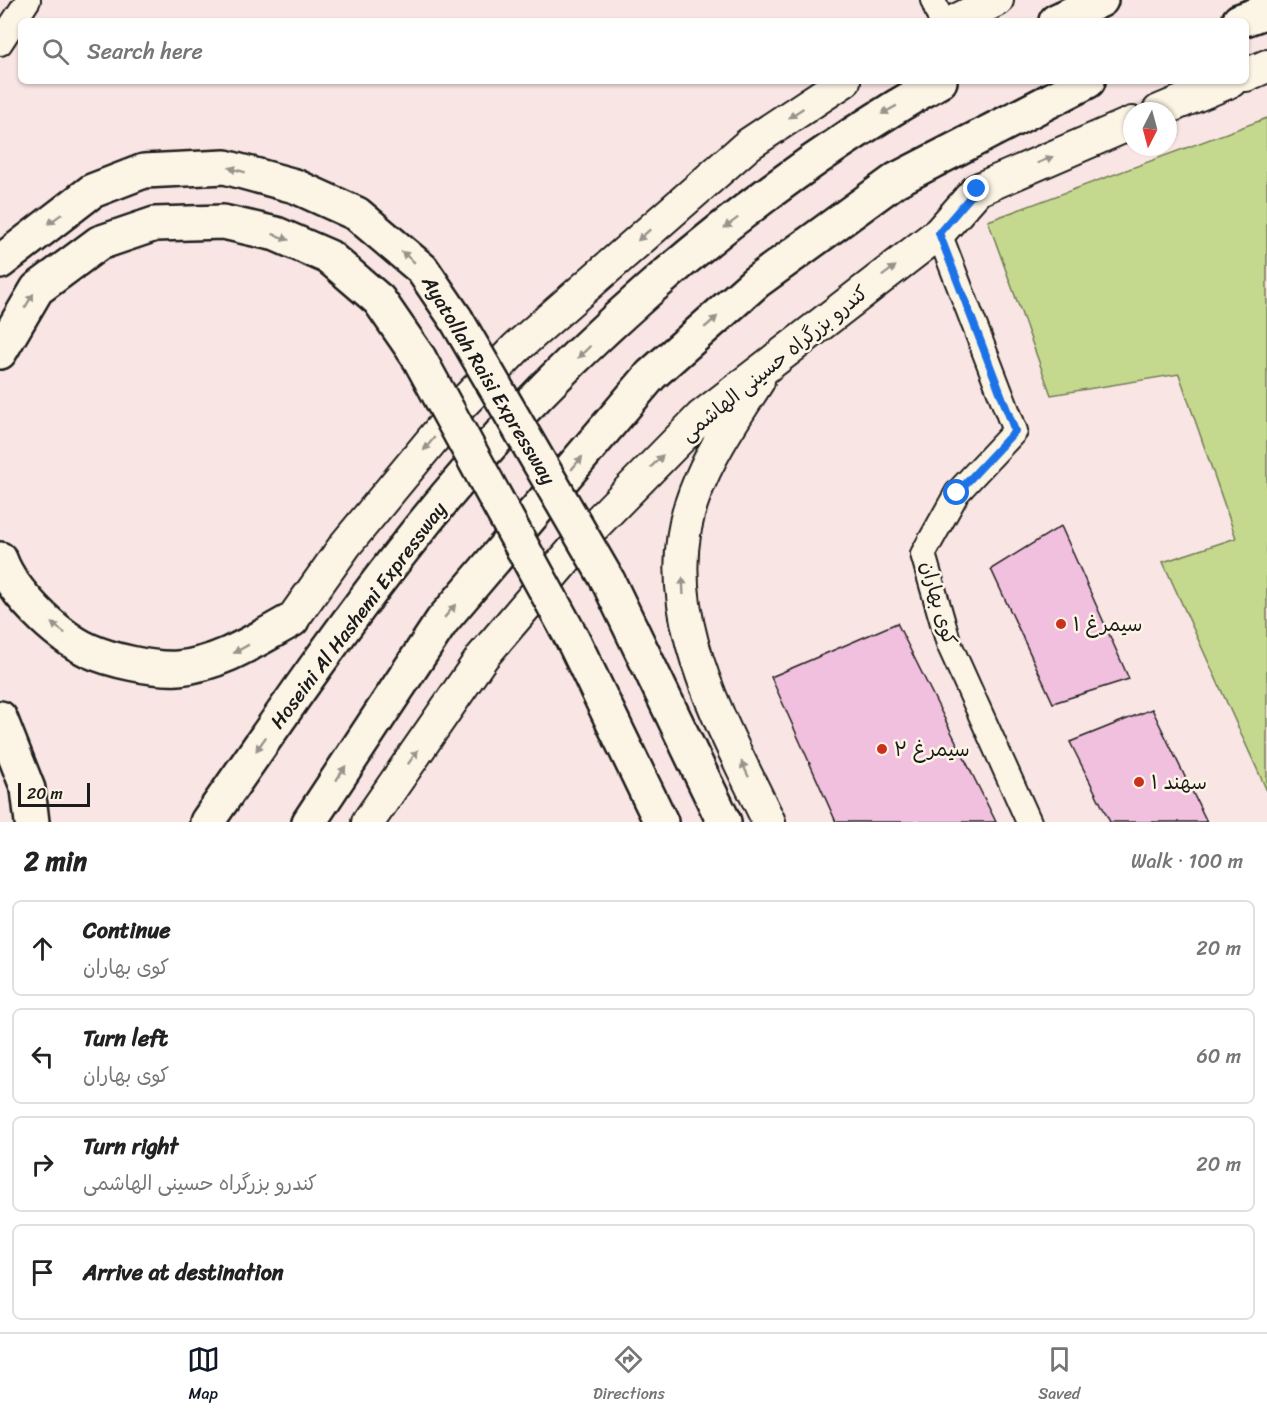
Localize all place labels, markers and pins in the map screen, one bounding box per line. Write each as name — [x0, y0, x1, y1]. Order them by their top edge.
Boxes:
place label: سیمرغ ۱ — [1073, 607, 1143, 642]
marker: سیمرغ ۱ — [1054, 617, 1068, 631]
place label: سیمرغ ۲ — [894, 732, 970, 767]
marker: سیمرغ ۲ — [875, 742, 889, 756]
place label: سهند ۱ — [1151, 765, 1207, 800]
marker: سهند ۱ — [1132, 775, 1146, 789]

